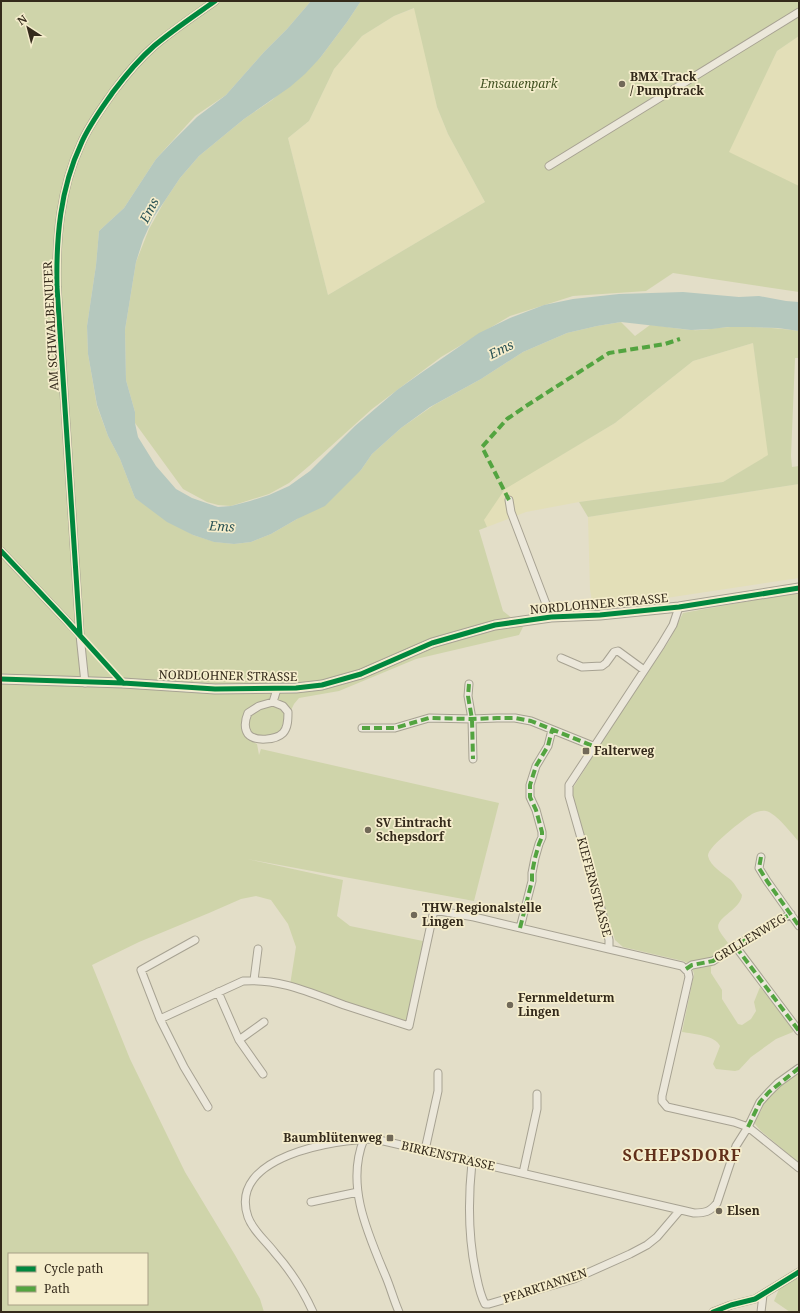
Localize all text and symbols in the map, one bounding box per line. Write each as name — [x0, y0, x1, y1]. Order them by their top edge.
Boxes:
north arrow — [8, 8, 48, 48]
text: N — [14, 11, 30, 28]
place label: BMX Track / Pumptrack — [630, 68, 704, 99]
park label: Emsauenpark — [479, 75, 559, 92]
marker: BMX Track / Pumptrack — [617, 79, 627, 89]
water label: Ems — [135, 194, 163, 226]
street label: AM SCHWALBENUFER — [39, 261, 62, 391]
water label: Ems — [485, 335, 517, 363]
water label: Ems — [208, 516, 235, 536]
street label: NORDLOHNER STRASSE — [529, 589, 669, 618]
street label: NORDLOHNER STRASSE — [159, 666, 297, 685]
place label: Falterweg — [594, 742, 655, 759]
marker: Falterweg — [581, 746, 591, 756]
place label: SV Eintracht Schepsdorf — [376, 814, 452, 845]
marker: SV Eintracht Schepsdorf — [363, 825, 373, 835]
street label: KIEFERNSTRASSE — [573, 835, 616, 939]
place label: THW Regionalstelle Lingen — [422, 899, 542, 930]
street label: GRILLENWEG — [711, 909, 789, 966]
marker: THW Regionalstelle Lingen — [409, 910, 419, 920]
place label: Fernmeldeturm Lingen — [518, 989, 615, 1020]
marker: Fernmeldeturm Lingen — [505, 1000, 515, 1010]
place label: Baumblütenweg — [283, 1129, 382, 1146]
marker: Baumblütenweg — [385, 1133, 395, 1143]
street label: BIRKENSTRASSE — [400, 1136, 497, 1175]
district label: SCHEPSDORF — [622, 1144, 742, 1166]
place label: Elsen — [727, 1202, 760, 1219]
marker: Elsen — [714, 1206, 724, 1216]
legend — [8, 1253, 148, 1305]
text: Cycle path — [44, 1260, 104, 1277]
street label: PFARRTANNEN — [501, 1264, 589, 1307]
text: Path — [44, 1280, 70, 1297]

